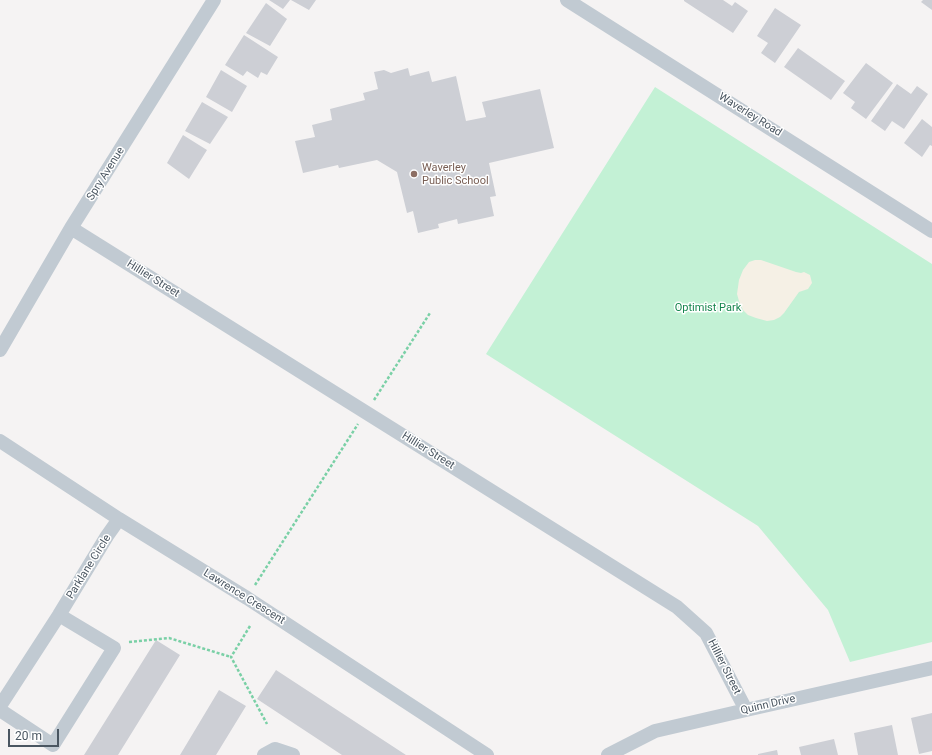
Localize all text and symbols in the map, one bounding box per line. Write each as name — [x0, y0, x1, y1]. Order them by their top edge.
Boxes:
street label: Waverley Road — [716, 90, 784, 140]
street label: Spry Avenue — [84, 145, 128, 203]
place label: Waverley Public School — [422, 161, 489, 187]
marker: Waverley Public School — [409, 169, 419, 179]
street label: Hillier Street — [124, 258, 182, 300]
park label: Optimist Park — [675, 301, 741, 315]
street label: Hillier Street — [399, 430, 457, 472]
street label: Parklane Circle — [64, 532, 114, 602]
street label: Lawrence Crescent — [201, 567, 287, 627]
street label: Hillier Street — [705, 637, 743, 697]
street label: Quinn Drive — [739, 692, 797, 718]
scale bar — [10, 721, 61, 747]
text: 20 m — [15, 729, 42, 743]

